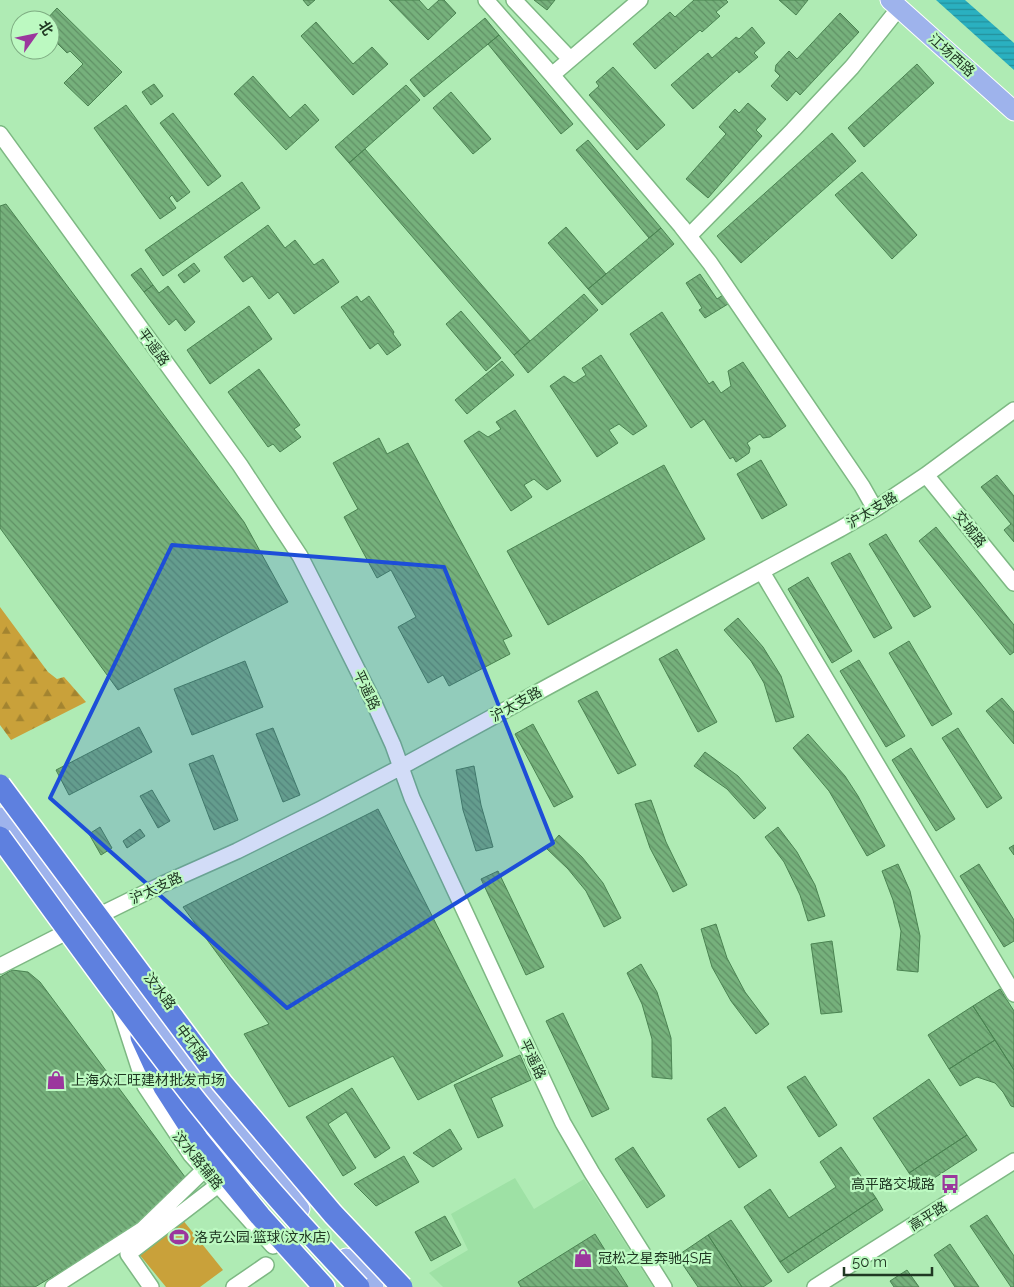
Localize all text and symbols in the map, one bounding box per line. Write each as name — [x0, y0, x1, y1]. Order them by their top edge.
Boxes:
north arrow — [10, 10, 60, 60]
text: 北 — [35, 18, 56, 38]
street label: 江场西路 — [926, 30, 978, 80]
street label: 平遥路 — [135, 325, 173, 369]
street label: 沪太支路 — [844, 489, 900, 531]
street label: 交城路 — [951, 508, 989, 550]
street label: 平遥路 — [351, 668, 383, 712]
street label: 沪太支路 — [488, 683, 544, 725]
street label: 沪太支路 — [127, 869, 185, 907]
street label: 汶水路 — [141, 969, 179, 1013]
street label: 中环路 — [173, 1021, 211, 1065]
street label: 平遥路 — [517, 1037, 549, 1081]
shop icon: 上海众汇旺建材批发市场 — [45, 1069, 67, 1091]
place label: 上海众汇旺建材批发市场 — [71, 1072, 225, 1088]
street label: 汶水路辅路 — [170, 1128, 226, 1192]
bus stop icon: 高平路交城路 — [939, 1173, 961, 1195]
place label: 高平路交城路 — [851, 1176, 935, 1192]
street label: 高平路 — [906, 1198, 950, 1234]
sports icon: 洛克公园·篮球(汶水店) — [168, 1226, 190, 1248]
place label: 洛克公园·篮球(汶水店) — [194, 1229, 330, 1245]
scale bar — [844, 1244, 932, 1276]
shop icon: 冠松之星奔驰4S店 — [572, 1247, 594, 1269]
place label: 冠松之星奔驰4S店 — [598, 1250, 712, 1266]
text: 50 m — [852, 1253, 887, 1271]

